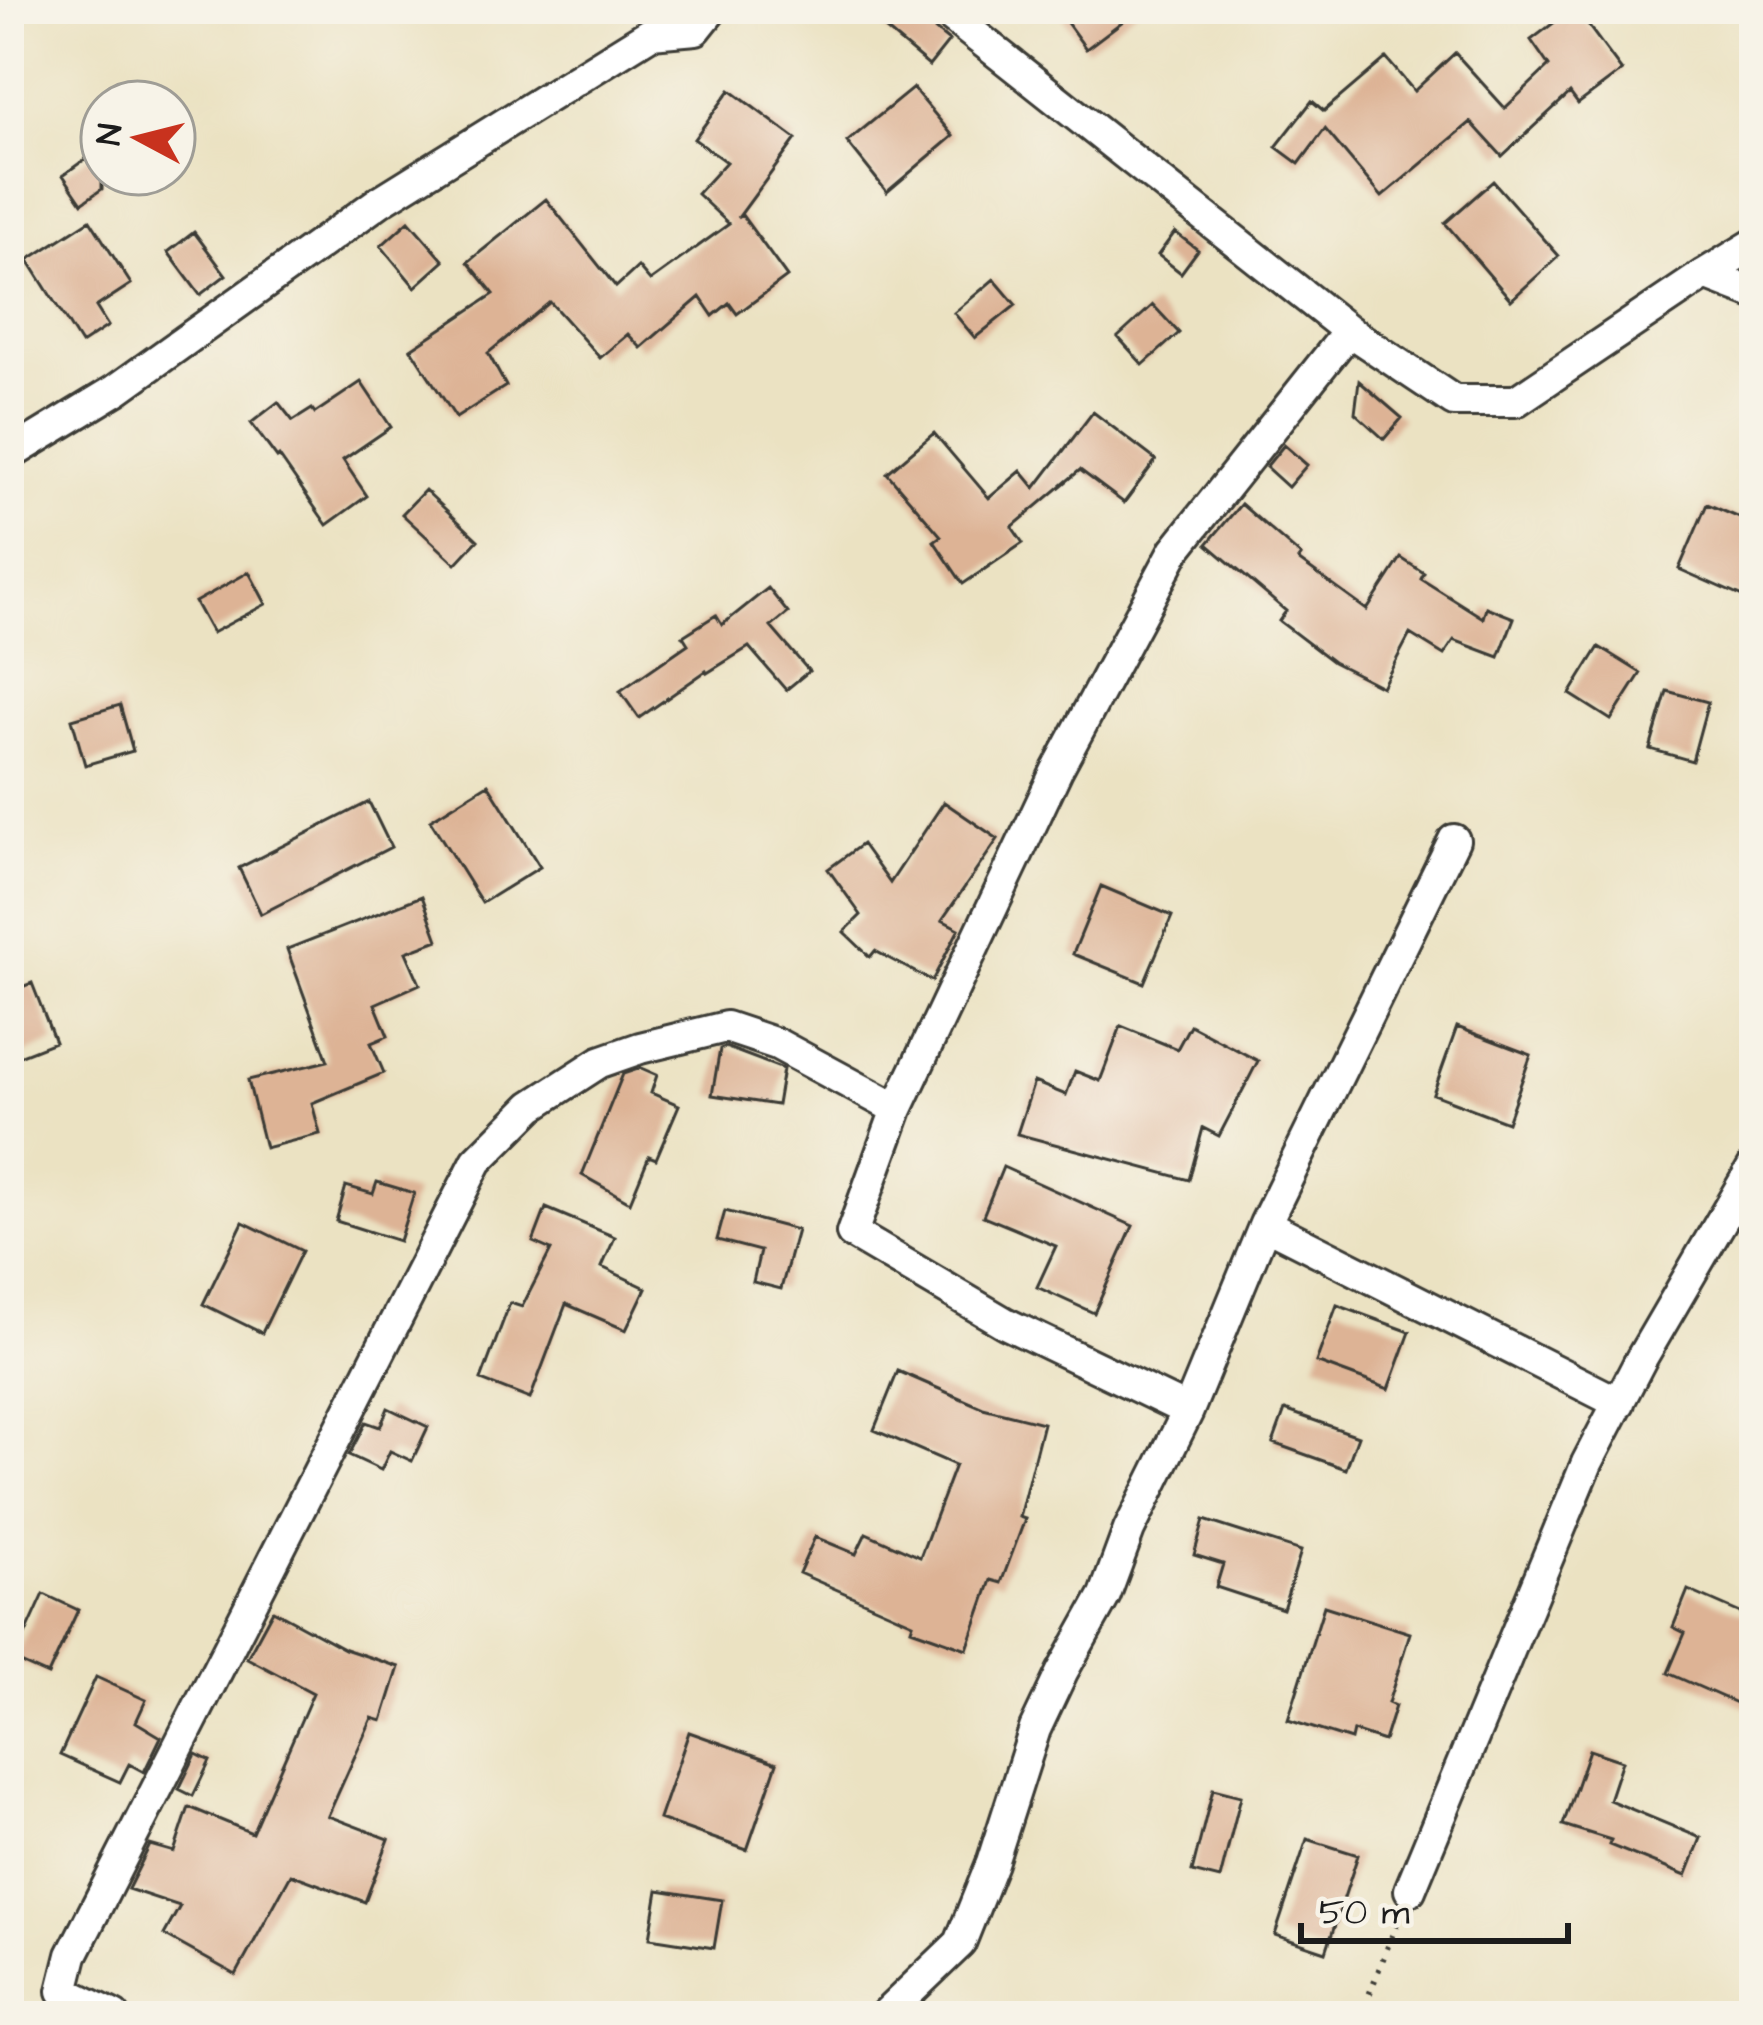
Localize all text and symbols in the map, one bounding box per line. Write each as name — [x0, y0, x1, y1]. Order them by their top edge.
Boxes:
north arrow — [78, 78, 198, 198]
text: N — [86, 121, 134, 148]
scale bar — [1301, 1869, 1568, 1943]
text: 50 m — [1319, 1887, 1410, 1938]

